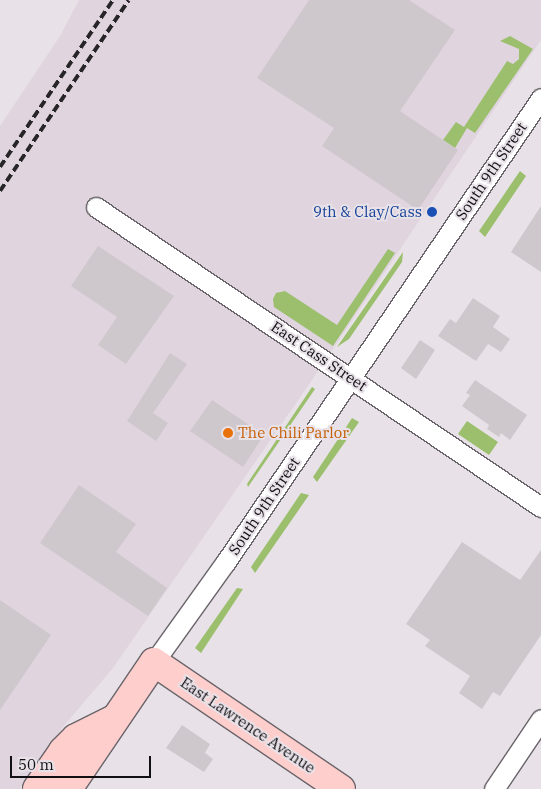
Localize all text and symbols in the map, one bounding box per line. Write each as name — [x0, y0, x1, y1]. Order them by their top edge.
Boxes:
street label: South 9th Street — [452, 119, 530, 223]
place label: 9th & Clay/Cass — [313, 203, 422, 221]
marker: 9th & Clay/Cass — [426, 206, 438, 218]
street label: East Cass Street — [268, 317, 370, 395]
place label: The Chili Parlor — [238, 424, 349, 442]
marker: The Chili Parlor — [222, 427, 234, 439]
street label: South 9th Street — [225, 454, 303, 558]
street label: East Lawrence Avenue — [177, 673, 319, 777]
scale bar — [12, 746, 154, 778]
text: 50 m — [18, 755, 54, 774]

